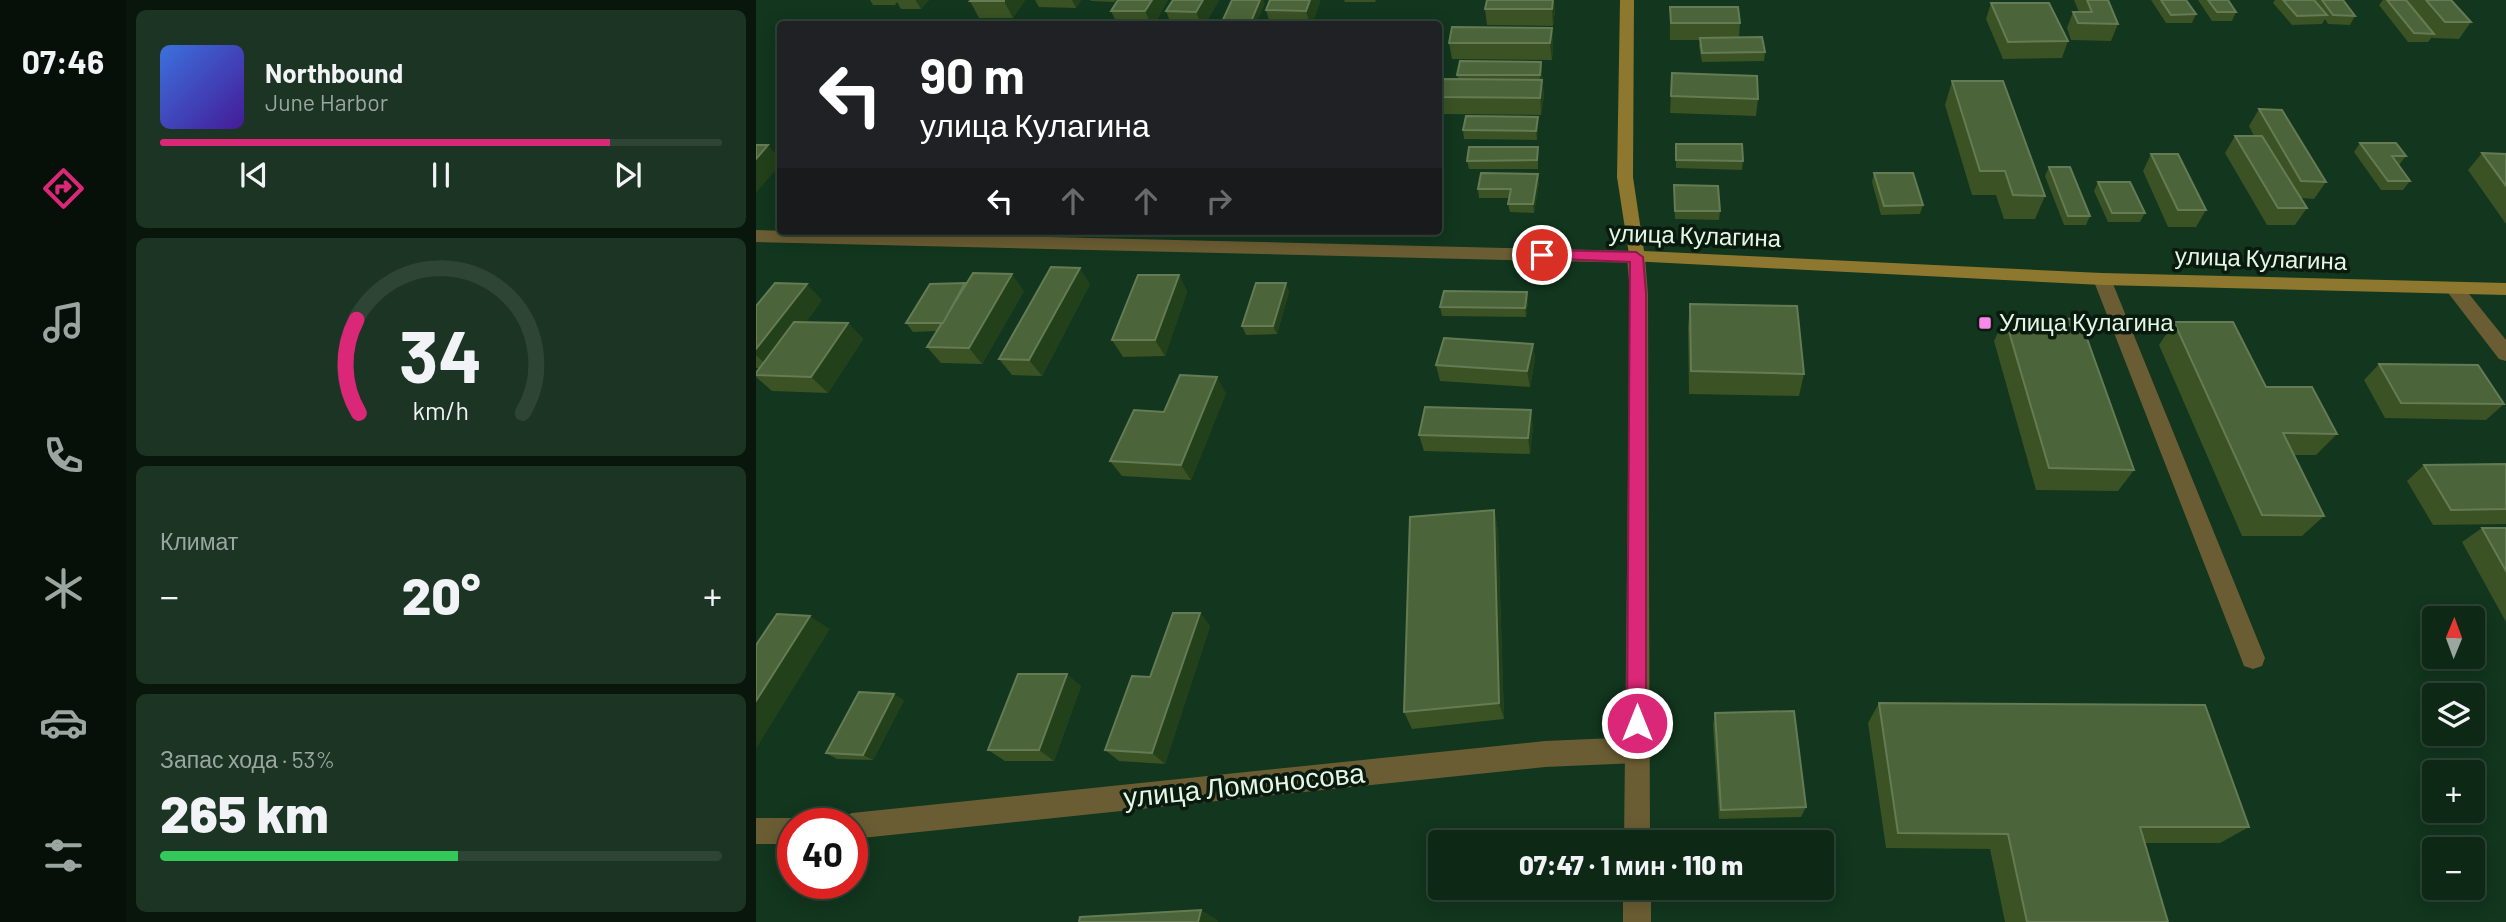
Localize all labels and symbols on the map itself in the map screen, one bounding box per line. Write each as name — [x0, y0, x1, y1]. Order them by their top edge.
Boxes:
street label: улица Кулагина — [1608, 217, 1782, 252]
pin — [1512, 225, 1572, 285]
street label: улица Кулагина — [2174, 240, 2348, 275]
place label: Улица Кулагина — [1999, 307, 2174, 336]
marker: Улица Кулагина — [1977, 315, 1993, 331]
north arrow — [2422, 606, 2485, 668]
position arrow — [1600, 686, 1674, 760]
street label: улица Ломоносова — [1122, 754, 1367, 814]
speed limit sign: 40 — [777, 808, 868, 899]

